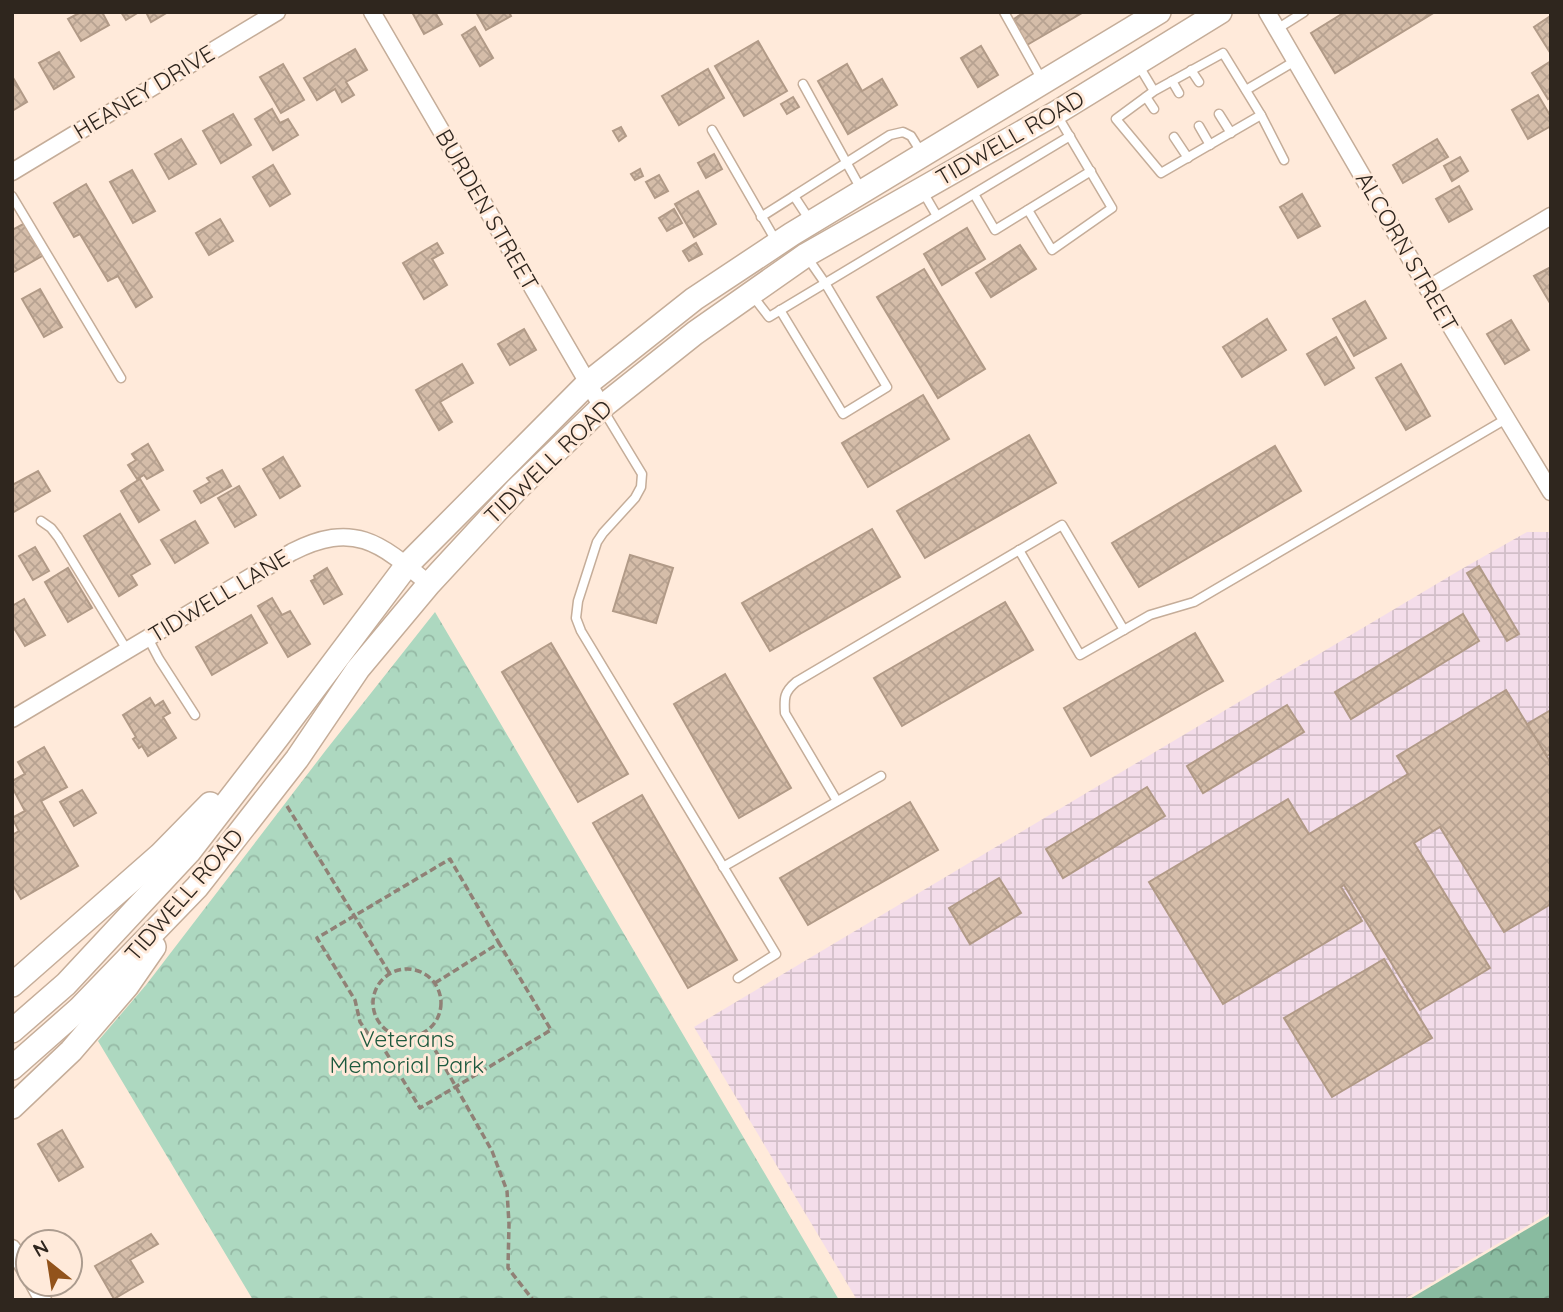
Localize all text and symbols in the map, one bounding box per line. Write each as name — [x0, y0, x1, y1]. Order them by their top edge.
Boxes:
street label: HEANEY DRIVE — [68, 38, 220, 145]
street label: TIDWELL ROAD — [931, 83, 1089, 192]
street label: BURDEN STREET — [429, 124, 545, 296]
street label: ALCORN STREET — [1350, 166, 1465, 337]
street label: TIDWELL ROAD — [478, 393, 618, 530]
street label: TIDWELL LANE — [143, 542, 294, 649]
street label: TIDWELL ROAD — [118, 822, 249, 967]
park label: Veterans Memorial Park — [330, 1024, 484, 1079]
north arrow — [14, 1228, 84, 1298]
text: N — [28, 1234, 53, 1262]

